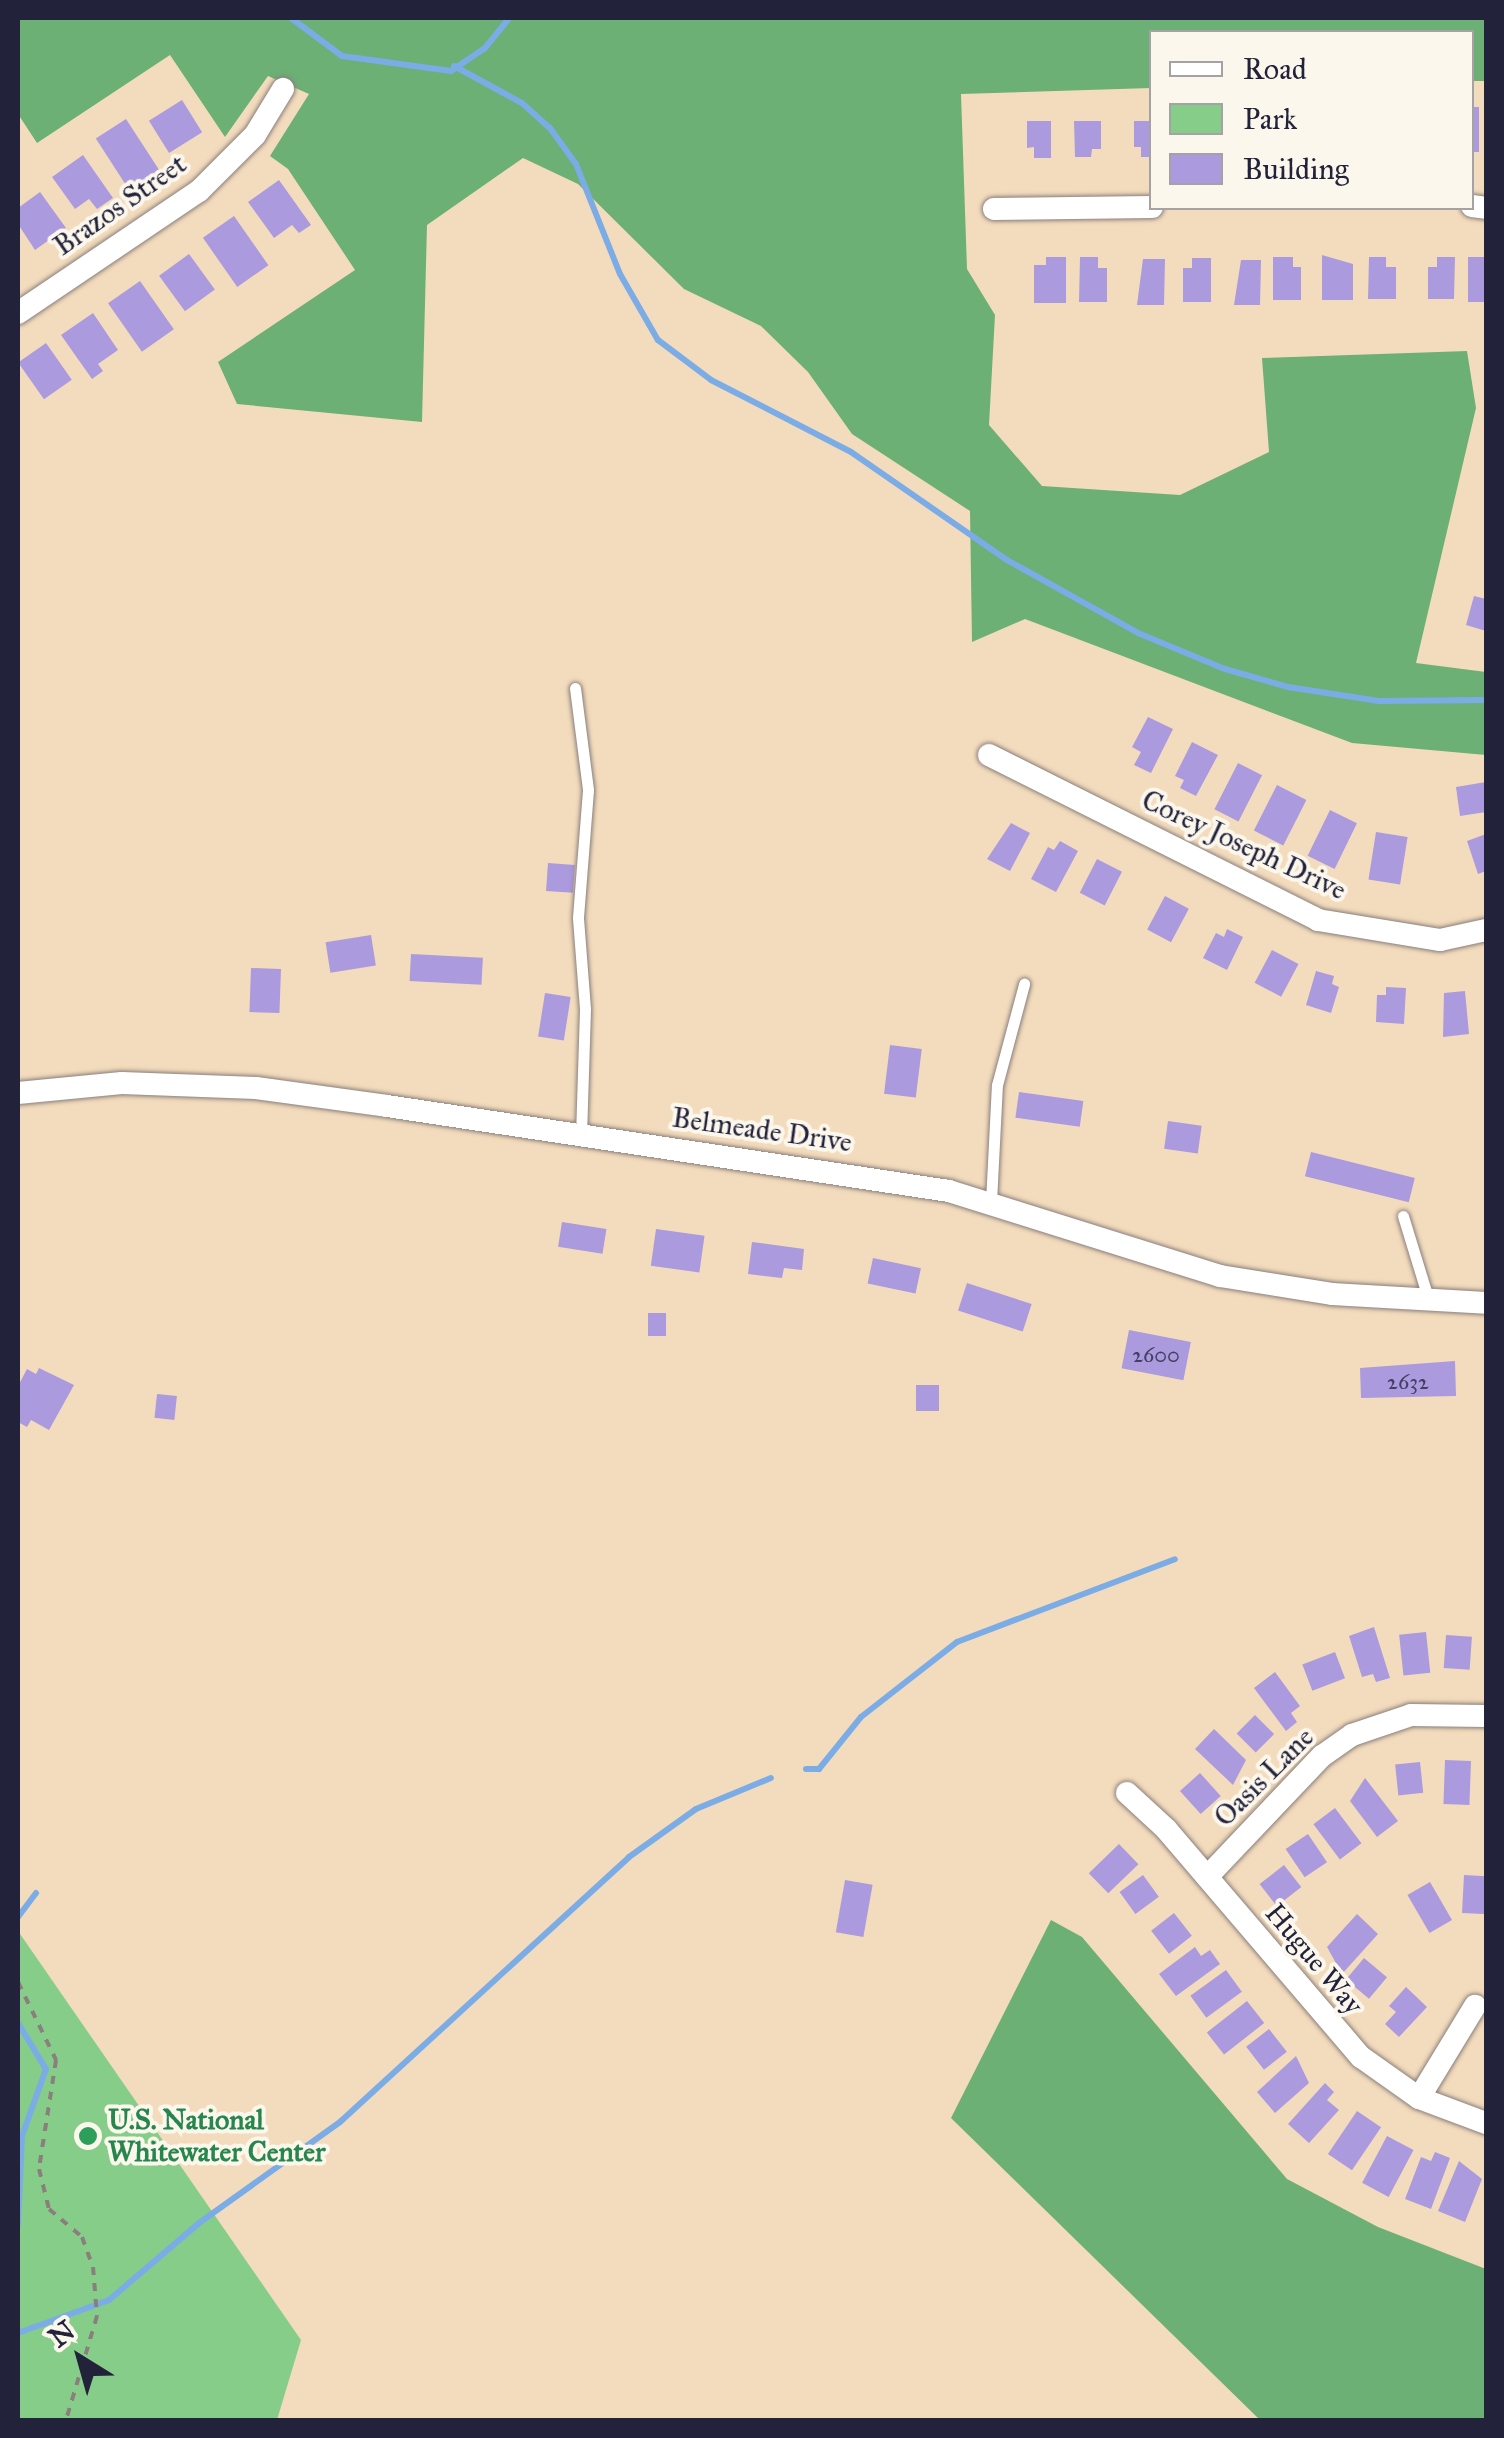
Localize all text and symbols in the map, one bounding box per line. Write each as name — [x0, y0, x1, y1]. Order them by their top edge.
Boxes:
legend — [1149, 30, 1474, 210]
text: Road — [1243, 51, 1307, 87]
text: Park — [1243, 101, 1297, 137]
street label: Brazos Street — [47, 147, 193, 263]
text: Building — [1243, 151, 1349, 187]
street label: Corey Joseph Drive — [1137, 783, 1351, 907]
street label: Belmeade Drive — [670, 1101, 854, 1159]
house number: 2600 — [1132, 1342, 1180, 1368]
house number: 2632 — [1387, 1369, 1429, 1395]
street label: Oasis Lane — [1207, 1720, 1321, 1834]
street label: Hugue Way — [1258, 1897, 1370, 2021]
place label: U.S. National Whitewater Center — [108, 2103, 326, 2169]
marker: U.S. National Whitewater Center — [77, 2125, 99, 2147]
north arrow — [30, 2308, 130, 2408]
text: N — [42, 2313, 82, 2355]

